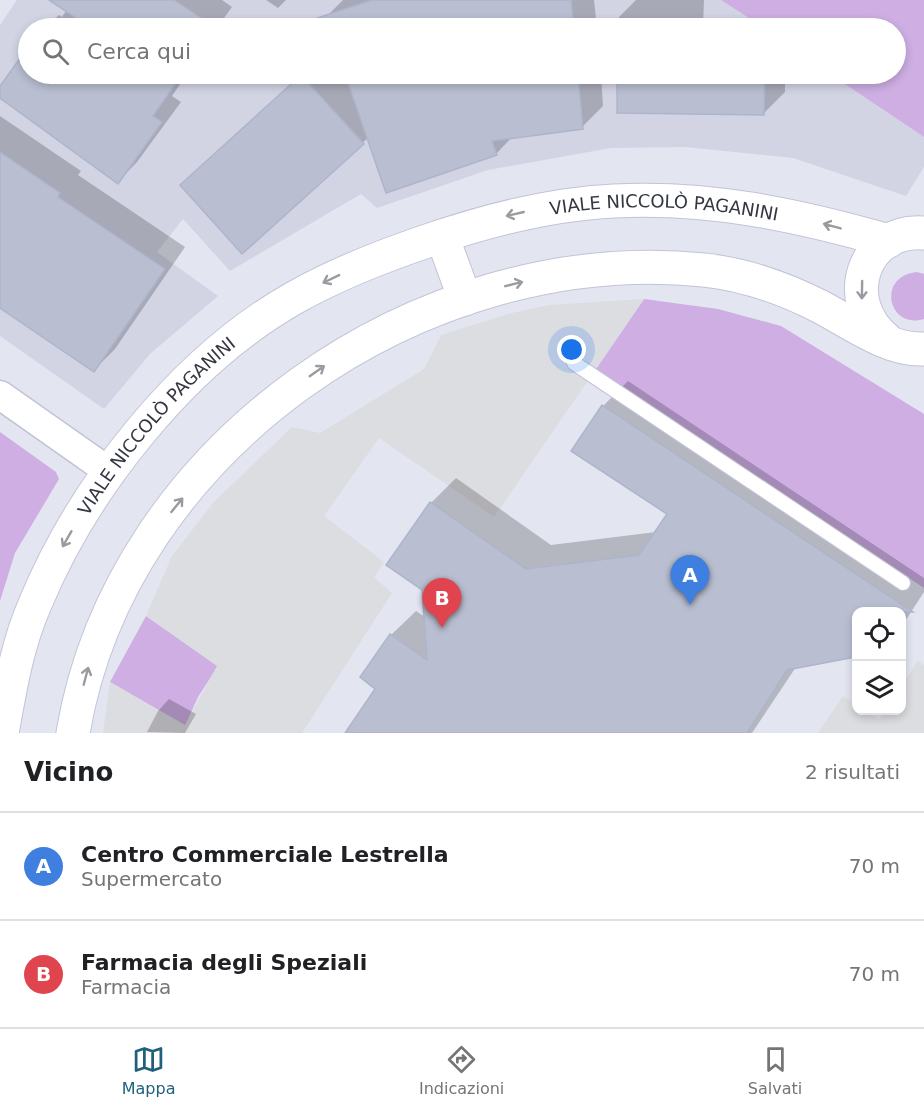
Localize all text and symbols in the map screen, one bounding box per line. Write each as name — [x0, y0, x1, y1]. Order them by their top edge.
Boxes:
search box — [18, 18, 906, 84]
icon: search — [39, 35, 72, 68]
text: Cerca qui — [87, 39, 191, 64]
street label: VIALE NICCOLÒ PAGANINI — [548, 190, 780, 224]
one-way arrow — [505, 209, 524, 221]
one-way arrow — [823, 219, 842, 231]
one-way arrow — [323, 274, 341, 285]
one-way arrow — [504, 278, 523, 290]
one-way arrow — [856, 280, 867, 299]
street label: VIALE NICCOLÒ PAGANINI — [73, 332, 239, 519]
your location — [557, 335, 586, 364]
one-way arrow — [309, 364, 325, 377]
one-way arrow — [170, 498, 184, 513]
one-way arrow — [61, 530, 73, 547]
pin: A — [670, 556, 710, 605]
pin: B — [422, 578, 462, 628]
map controls — [852, 607, 906, 715]
button: locate — [852, 607, 906, 661]
button: layers — [852, 661, 906, 715]
one-way arrow — [81, 667, 93, 686]
text: Vicino — [24, 757, 113, 787]
text: 2 risultati — [805, 760, 900, 784]
text: Centro Commerciale Lestrella — [81, 842, 449, 867]
text: A — [36, 854, 51, 878]
text: 70 m — [849, 854, 900, 878]
text: Supermercato — [81, 867, 222, 891]
text: Farmacia degli Speziali — [81, 950, 367, 975]
text: B — [36, 962, 51, 986]
text: 70 m — [849, 962, 900, 986]
text: Farmacia — [81, 975, 171, 999]
tab: Mappa — [122, 1043, 175, 1098]
tab: Indicazioni — [419, 1043, 504, 1098]
tab: Salvati — [748, 1043, 802, 1098]

